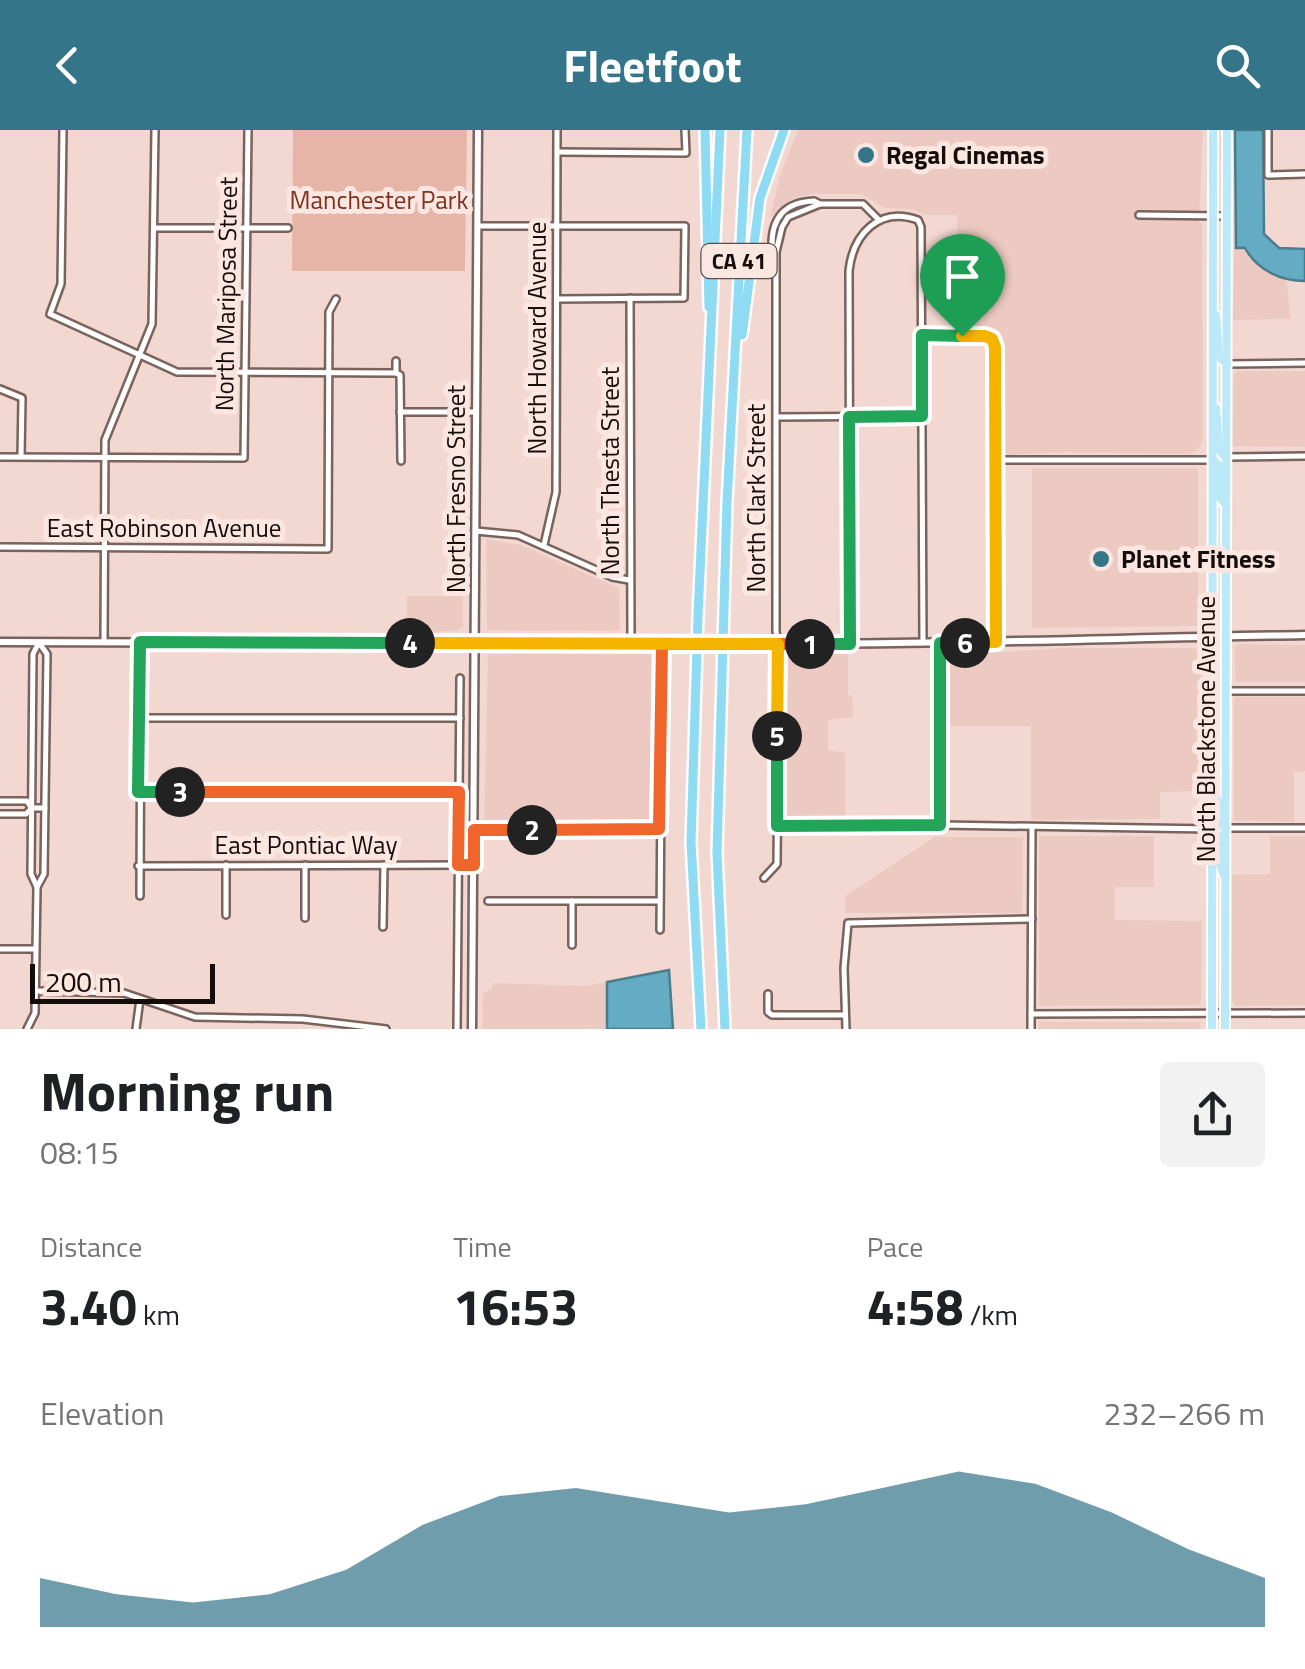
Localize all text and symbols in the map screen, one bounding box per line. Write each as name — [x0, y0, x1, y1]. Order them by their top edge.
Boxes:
text: Fleetfoot — [563, 31, 742, 99]
icon: back — [40, 38, 95, 93]
icon: search — [1210, 38, 1265, 93]
place label: Regal Cinemas — [886, 136, 1045, 174]
marker: Regal Cinemas — [855, 144, 877, 166]
street label: North Mariposa Street — [205, 176, 247, 412]
park label: Manchester Park — [290, 181, 468, 219]
street label: North Howard Avenue — [518, 222, 556, 454]
pin — [920, 234, 1005, 337]
road number: CA 41 — [702, 244, 776, 278]
icon: arrive — [935, 249, 990, 304]
street label: North Thesta Street — [591, 367, 629, 575]
street label: North Fresno Street — [437, 385, 475, 593]
street label: North Clark Street — [737, 403, 775, 592]
street label: East Robinson Avenue — [47, 509, 281, 547]
place label: Planet Fitness — [1121, 540, 1275, 578]
marker: Planet Fitness — [1090, 548, 1112, 570]
street label: North Blackstone Avenue — [1187, 596, 1225, 862]
pin: 4 — [385, 618, 435, 668]
pin: 6 — [940, 618, 990, 668]
pin: 1 — [785, 619, 835, 669]
text: 4 — [402, 621, 418, 664]
text: 6 — [957, 621, 973, 664]
text: 1 — [802, 622, 818, 665]
pin: 5 — [752, 711, 802, 761]
text: 5 — [769, 714, 785, 757]
pin: 3 — [155, 767, 205, 817]
text: 3 — [172, 770, 188, 813]
pin: 2 — [507, 805, 557, 855]
text: 2 — [524, 808, 540, 851]
street label: East Pontiac Way — [215, 826, 397, 864]
scale bar — [30, 959, 215, 1004]
text: 200 m — [45, 960, 122, 1003]
text: Morning run — [40, 1049, 334, 1132]
button: share — [1160, 1062, 1265, 1167]
text: 08:15 — [40, 1128, 119, 1176]
text: Distance — [40, 1225, 142, 1268]
text: Time — [453, 1225, 512, 1268]
text: Pace — [867, 1225, 923, 1268]
text: 3.40 — [40, 1268, 137, 1344]
text: 16:53 — [453, 1268, 578, 1344]
text: 4:58 — [867, 1268, 963, 1344]
text: km — [137, 1293, 180, 1336]
text: /km — [963, 1293, 1018, 1336]
text: Elevation — [40, 1389, 164, 1437]
text: 232–266 m — [1103, 1389, 1265, 1437]

